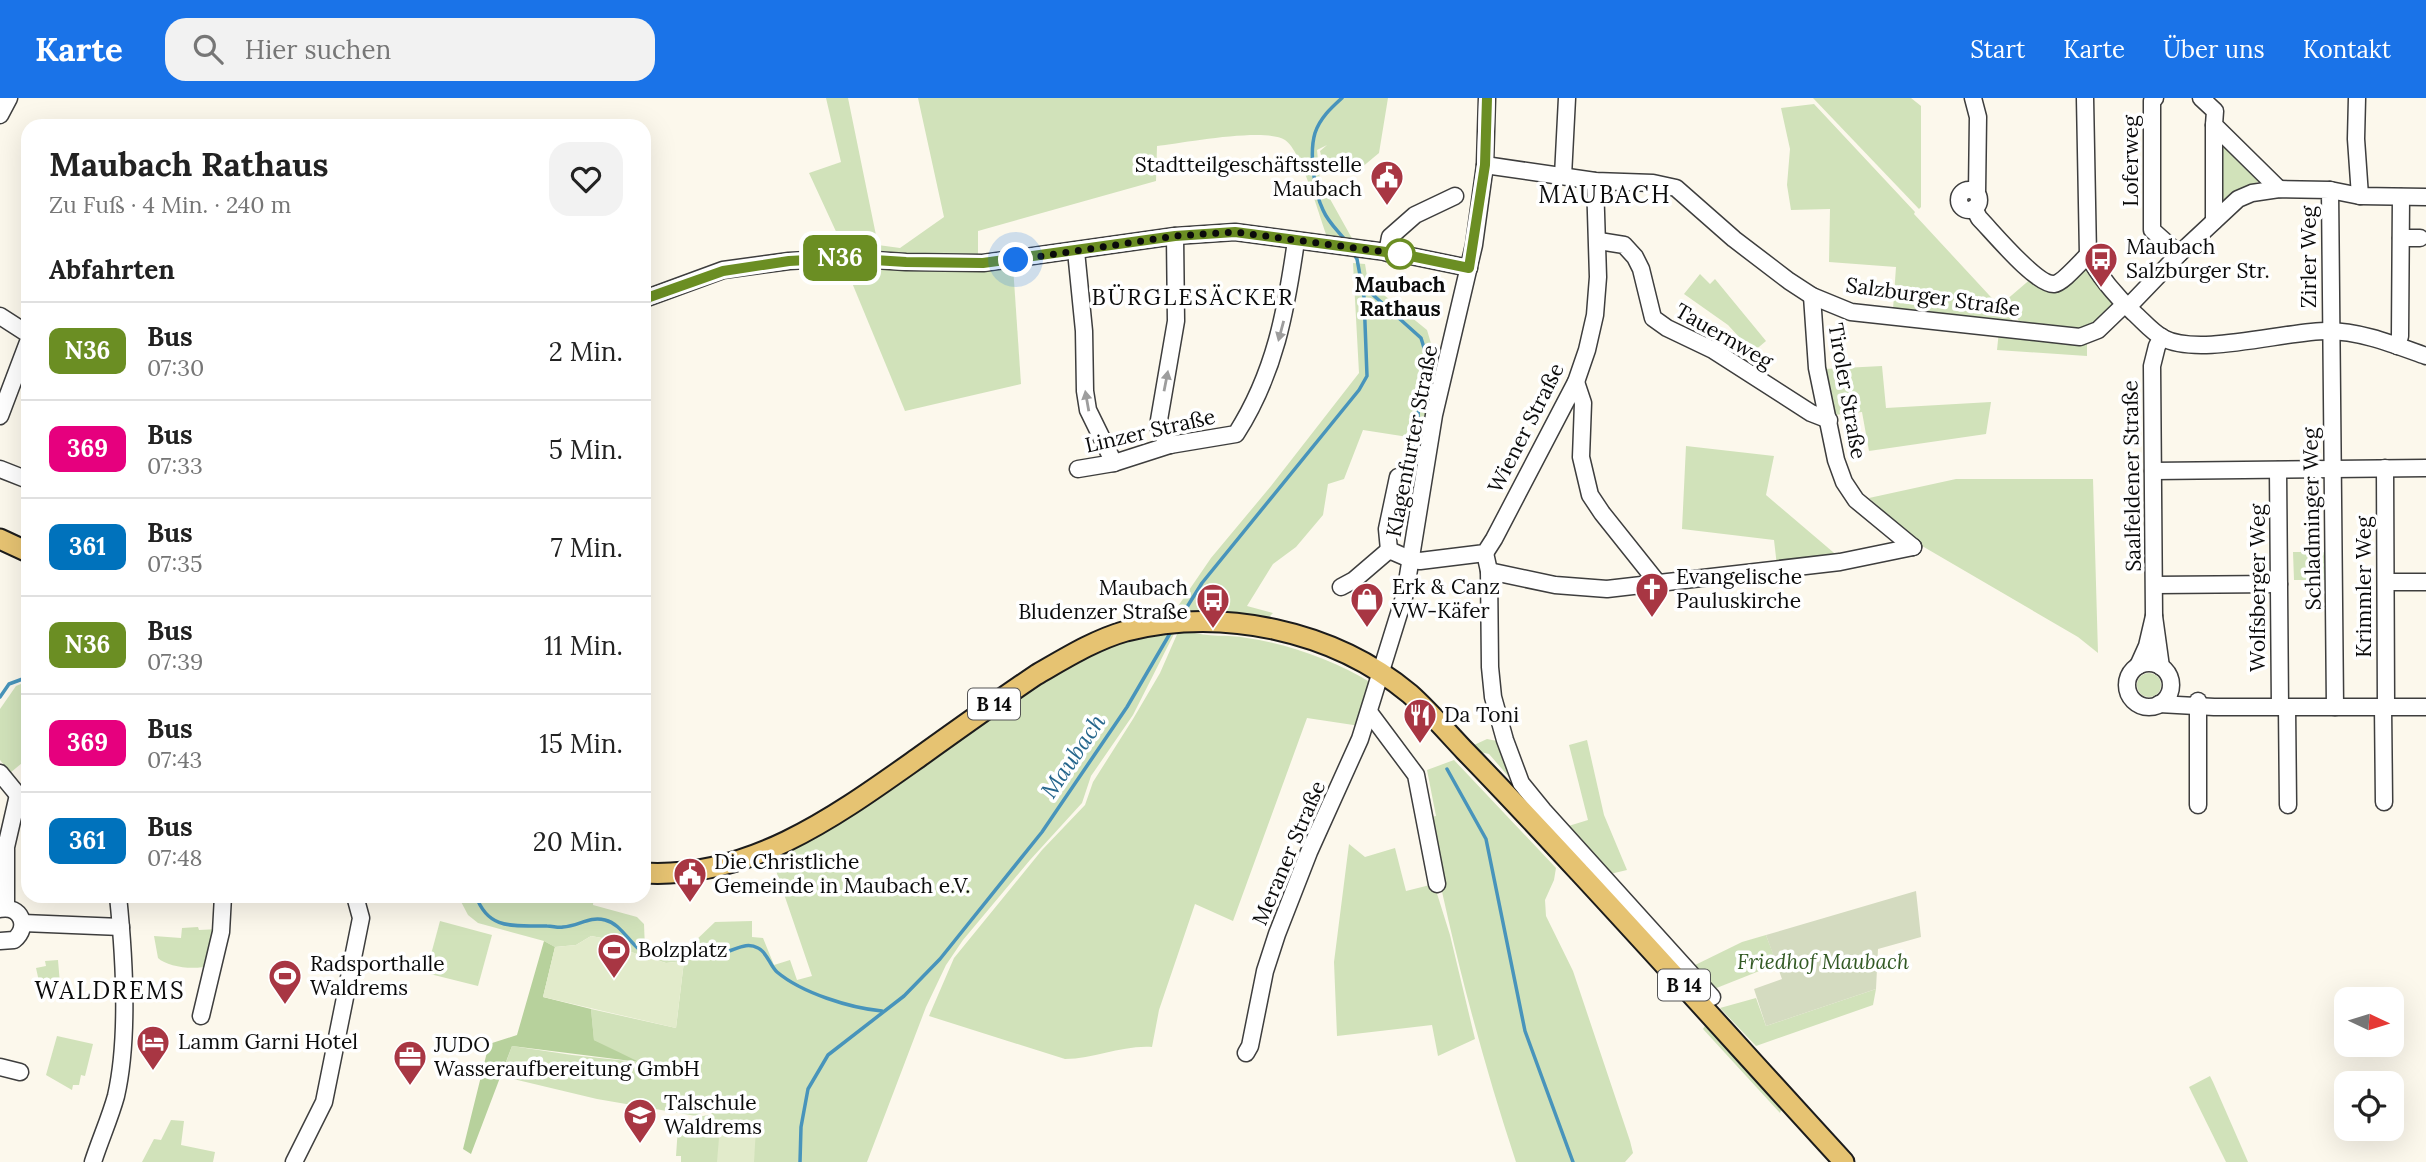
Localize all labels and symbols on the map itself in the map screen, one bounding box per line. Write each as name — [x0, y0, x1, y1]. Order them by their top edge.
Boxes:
street label: Loferweg — [2117, 115, 2144, 207]
place label: Stadtteilgeschäftsstelle Maubach — [1135, 151, 1362, 202]
public building icon: Stadtteilgeschäftsstelle Maubach — [1368, 158, 1406, 207]
district label: MAUBACH — [1538, 179, 1672, 210]
street label: Zirler Weg — [2295, 205, 2322, 308]
place label: Maubach Salzburger Str. — [2126, 233, 2270, 284]
line badge: N36 — [800, 235, 880, 281]
marker: Maubach Rathaus — [1385, 239, 1415, 269]
bus stop icon: Maubach Salzburger Str. — [2082, 240, 2120, 289]
your location — [998, 242, 1033, 277]
place label: Maubach Rathaus — [1354, 271, 1446, 322]
street label: Salzburger Straße — [1844, 271, 2022, 322]
district label: BÜRGLESÄCKER — [1092, 282, 1294, 311]
street label: Tauernweg — [1670, 297, 1778, 375]
one-way arrow — [1275, 320, 1286, 342]
street label: Tiroler Straße — [1822, 321, 1873, 461]
street label: Klagenfurter Straße — [1380, 343, 1443, 539]
street label: Wiener Straße — [1481, 358, 1570, 497]
one-way arrow — [1161, 370, 1172, 392]
street label: Saalfeldener Straße — [2116, 380, 2147, 572]
one-way arrow — [1081, 390, 1092, 412]
street label: Linzer Straße — [1082, 402, 1218, 459]
street label: Schladminger Weg — [2296, 427, 2327, 611]
street label: Wolfsberger Weg — [2244, 504, 2271, 672]
street label: Krimmler Weg — [2350, 516, 2377, 658]
place label: Evangelische Pauluskirche — [1676, 563, 1802, 614]
church icon: Evangelische Pauluskirche — [1633, 570, 1671, 619]
place label: Erk & Canz VW-Käfer — [1391, 573, 1500, 624]
place label: Maubach Bludenzer Straße — [1018, 574, 1188, 625]
shop icon: Erk & Canz VW-Käfer — [1348, 580, 1386, 629]
bus stop icon: Maubach Bludenzer Straße — [1194, 581, 1232, 630]
road number: B 14 — [968, 688, 1020, 720]
restaurant icon: Da Toni — [1401, 696, 1439, 745]
place label: Da Toni — [1444, 701, 1519, 728]
water label: Maubach — [1034, 708, 1111, 803]
street label: Meraner Straße — [1246, 776, 1331, 929]
place label: Die Christliche Gemeinde in Maubach e.V. — [714, 848, 971, 899]
public building icon: Die Christliche Gemeinde in Maubach e.V. — [671, 855, 709, 904]
sports icon: Bolzplatz — [595, 931, 633, 980]
place label: Bolzplatz — [638, 936, 728, 963]
park label: Friedhof Maubach — [1737, 948, 1909, 975]
place label: Radsporthalle Waldrems — [310, 950, 445, 1001]
sports icon: Radsporthalle Waldrems — [266, 957, 304, 1006]
road number: B 14 — [1658, 970, 1710, 1000]
district label: WALDREMS — [35, 975, 186, 1006]
north arrow — [2334, 987, 2404, 1057]
hotel icon: Lamm Garni Hotel — [134, 1023, 172, 1072]
place label: Lamm Garni Hotel — [178, 1028, 358, 1055]
place label: JUDO Wasseraufbereitung GmbH — [433, 1031, 700, 1082]
office icon: JUDO Wasseraufbereitung GmbH — [391, 1038, 429, 1087]
place label: Talschule Waldrems — [664, 1089, 762, 1140]
school or university icon: Talschule Waldrems — [621, 1096, 659, 1145]

